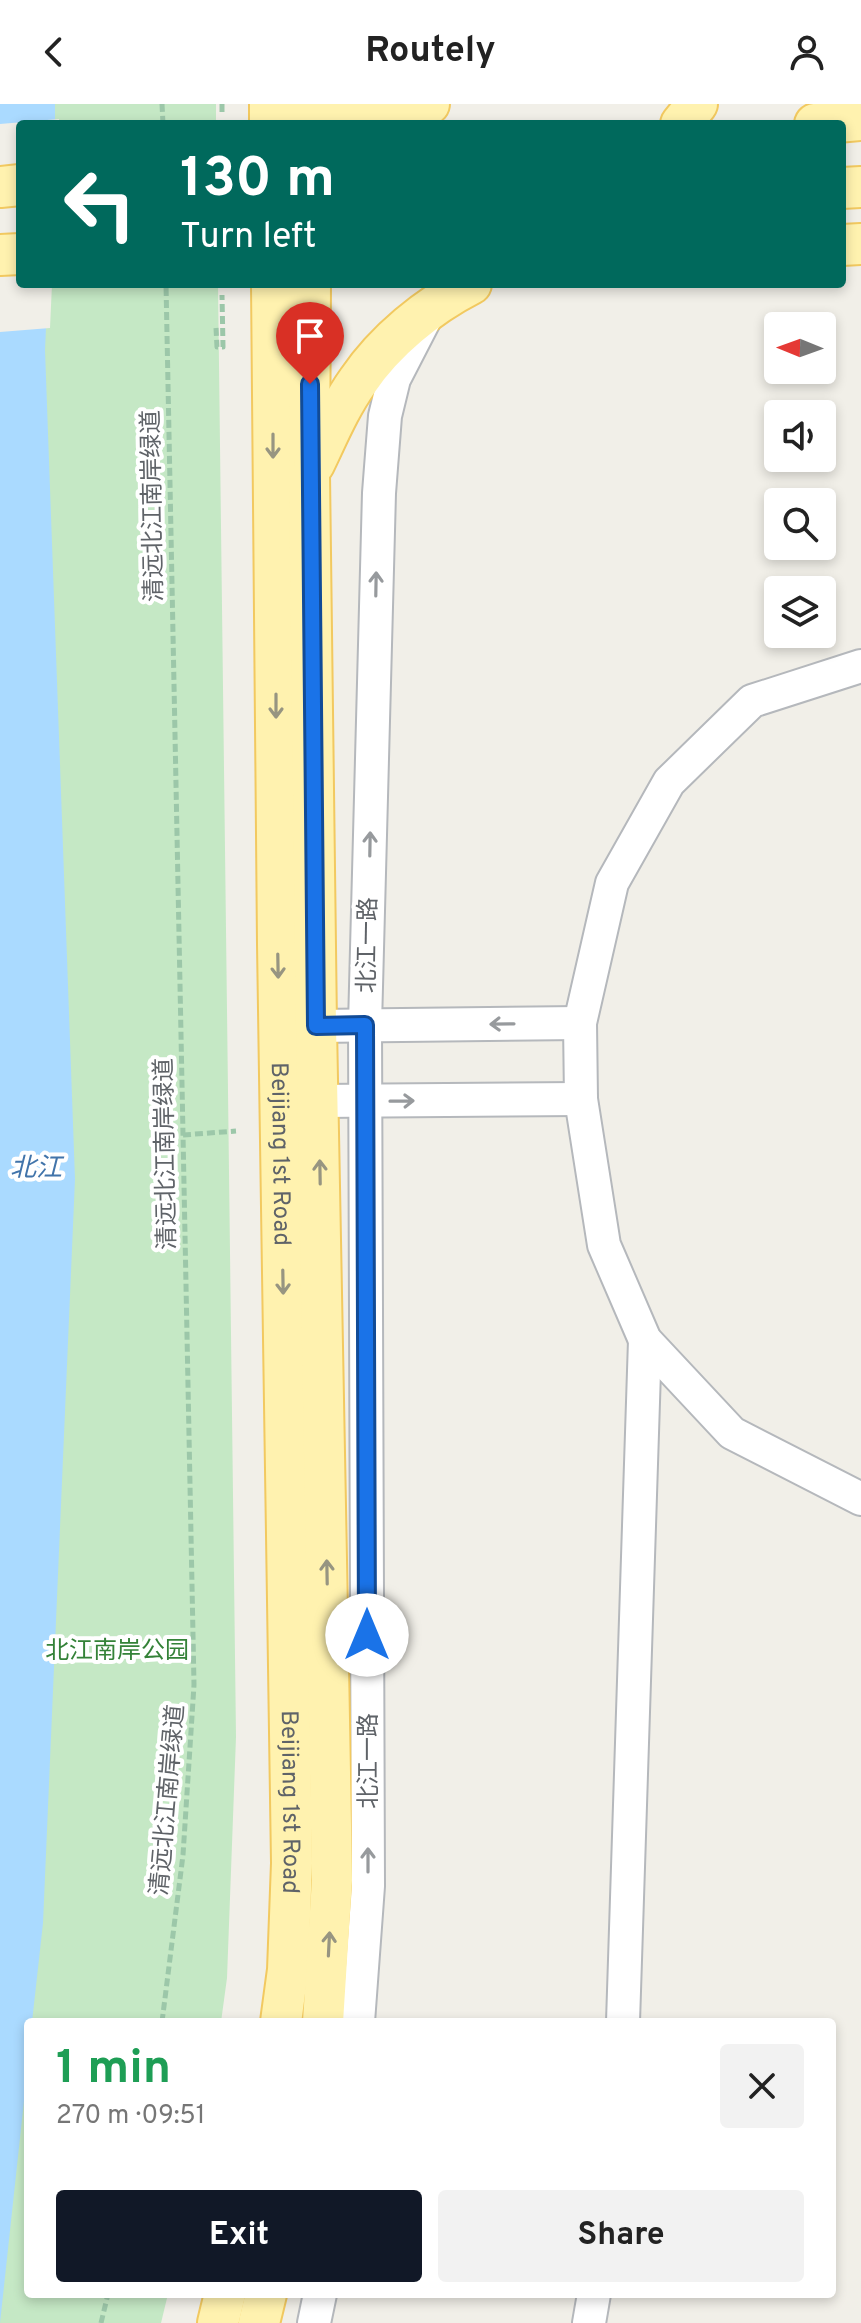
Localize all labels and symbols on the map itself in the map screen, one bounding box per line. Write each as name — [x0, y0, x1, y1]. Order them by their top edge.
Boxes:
pin — [276, 302, 344, 384]
north arrow — [764, 312, 836, 384]
street label: 清远北江南岸绿道 — [137, 410, 171, 602]
one-way arrow — [266, 432, 281, 459]
one-way arrow — [369, 571, 384, 598]
one-way arrow — [268, 692, 284, 719]
one-way arrow — [362, 831, 377, 858]
street label: 北江一路 — [353, 897, 385, 993]
one-way arrow — [270, 952, 286, 979]
one-way arrow — [489, 1016, 516, 1032]
street label: 清远北江南岸绿道 — [150, 1058, 184, 1250]
street label: Beijiang 1st Road — [263, 1062, 296, 1246]
one-way arrow — [388, 1093, 415, 1109]
water label: 北江 — [10, 1153, 65, 1186]
one-way arrow — [313, 1159, 328, 1186]
one-way arrow — [275, 1268, 291, 1295]
one-way arrow — [319, 1559, 335, 1586]
position arrow — [325, 1593, 409, 1677]
park label: 北江南岸公园 — [45, 1637, 189, 1667]
street label: 清远北江南岸绿道 — [146, 1703, 192, 1897]
street label: Beijiang 1st Road — [273, 1710, 305, 1894]
street label: 北江一路 — [355, 1713, 385, 1809]
one-way arrow — [360, 1847, 376, 1874]
one-way arrow — [322, 1931, 337, 1958]

